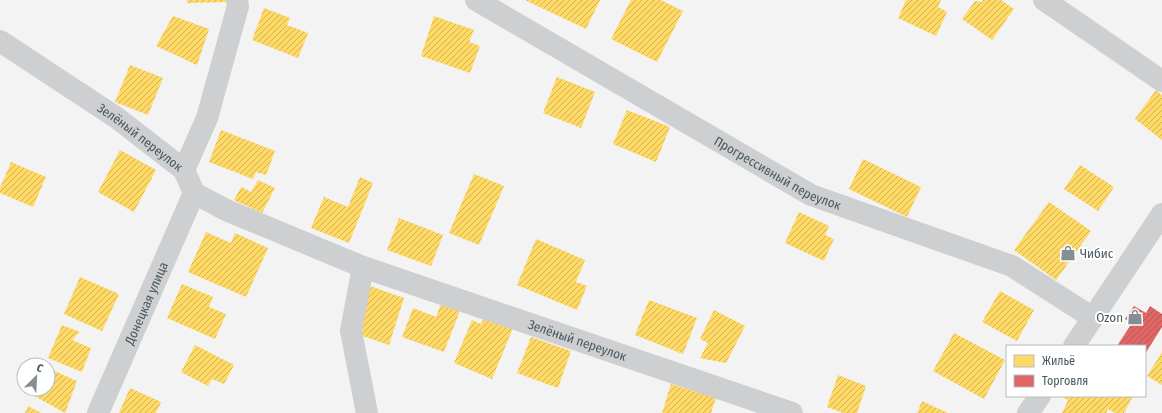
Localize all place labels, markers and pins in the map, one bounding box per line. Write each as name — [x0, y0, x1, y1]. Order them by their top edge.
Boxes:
shop icon: Чибис — [1059, 244, 1077, 262]
place label: Чибис — [1080, 246, 1114, 261]
shop icon: Ozon — [1126, 308, 1144, 326]
place label: Ozon — [1096, 310, 1123, 325]

